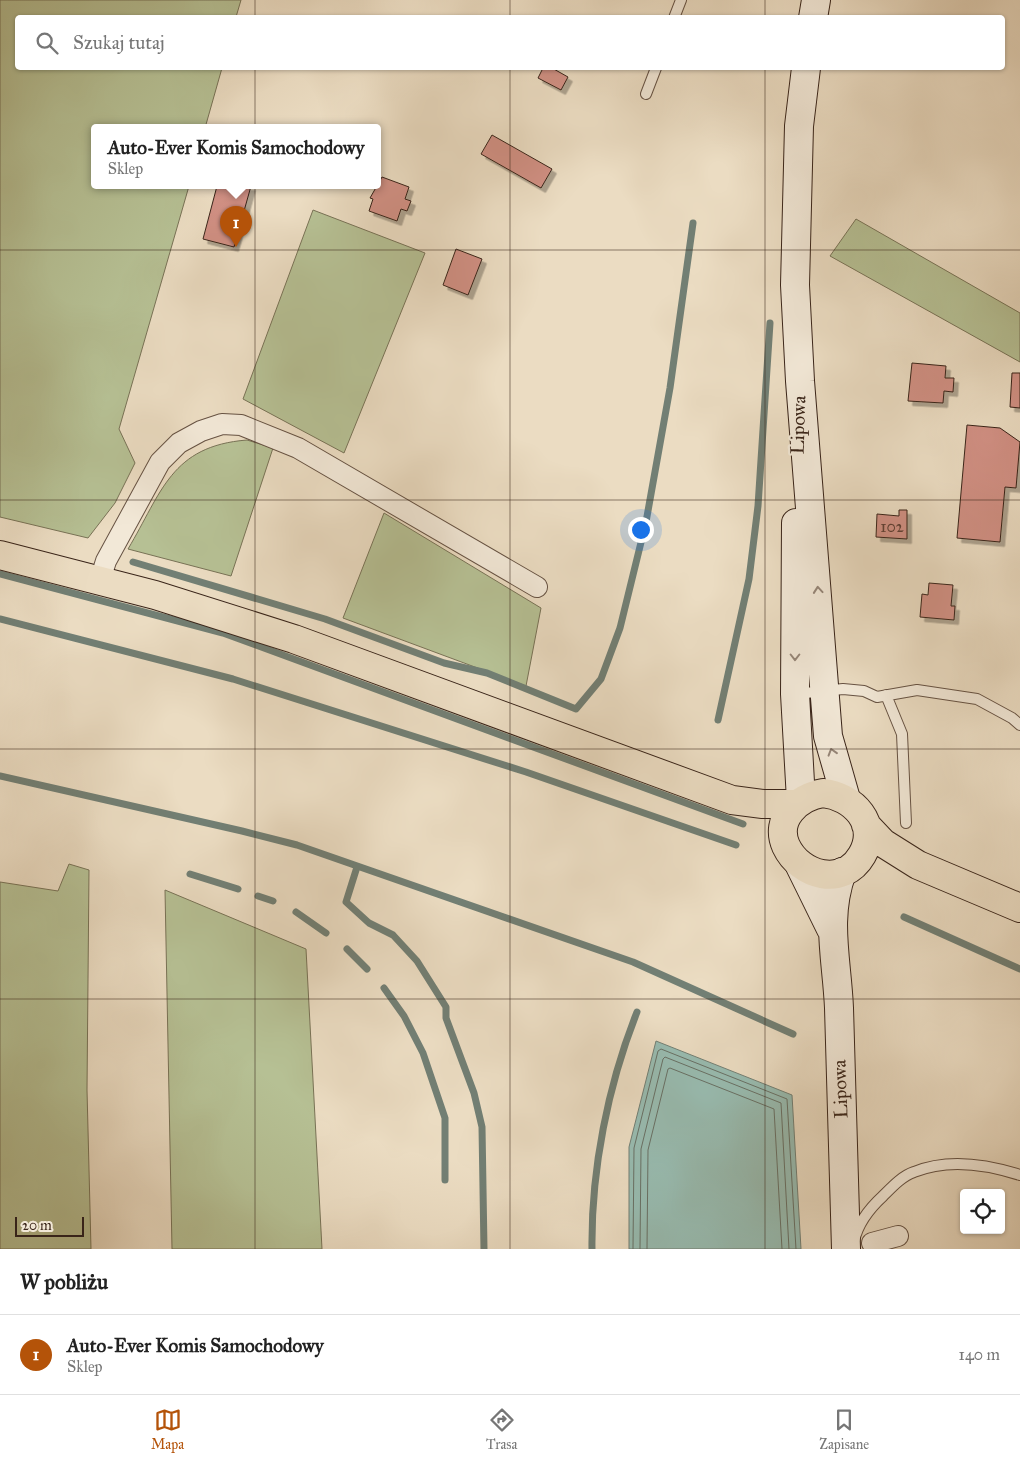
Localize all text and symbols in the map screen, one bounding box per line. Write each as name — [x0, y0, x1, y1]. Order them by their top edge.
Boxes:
search box — [15, 15, 1005, 70]
icon: search — [33, 29, 61, 57]
text: Szukaj tutaj — [73, 31, 165, 54]
popup — [91, 124, 381, 189]
text: Auto-Ever Komis Samochodowy — [108, 136, 364, 159]
text: Sklep — [108, 159, 143, 178]
pin: 1 — [220, 206, 252, 247]
street label: Lipowa — [785, 394, 811, 455]
your location — [628, 517, 654, 543]
house number: 102 — [880, 517, 904, 536]
one-way arrow — [812, 586, 823, 594]
one-way arrow — [790, 654, 800, 662]
one-way arrow — [828, 748, 838, 757]
street label: Lipowa — [827, 1058, 853, 1119]
map controls — [960, 1189, 1005, 1234]
button: locate — [960, 1189, 1005, 1234]
scale bar — [15, 1214, 84, 1237]
text: 20 m — [22, 1217, 52, 1234]
text: W pobliżu — [20, 1269, 108, 1295]
text: Auto-Ever Komis Samochodowy — [67, 1334, 324, 1357]
text: 1 — [33, 1345, 39, 1364]
text: 140 m — [959, 1345, 1000, 1364]
text: Sklep — [67, 1357, 103, 1376]
tab: Mapa — [151, 1406, 184, 1453]
tab: Trasa — [486, 1406, 517, 1453]
tab: Zapisane — [819, 1406, 869, 1453]

